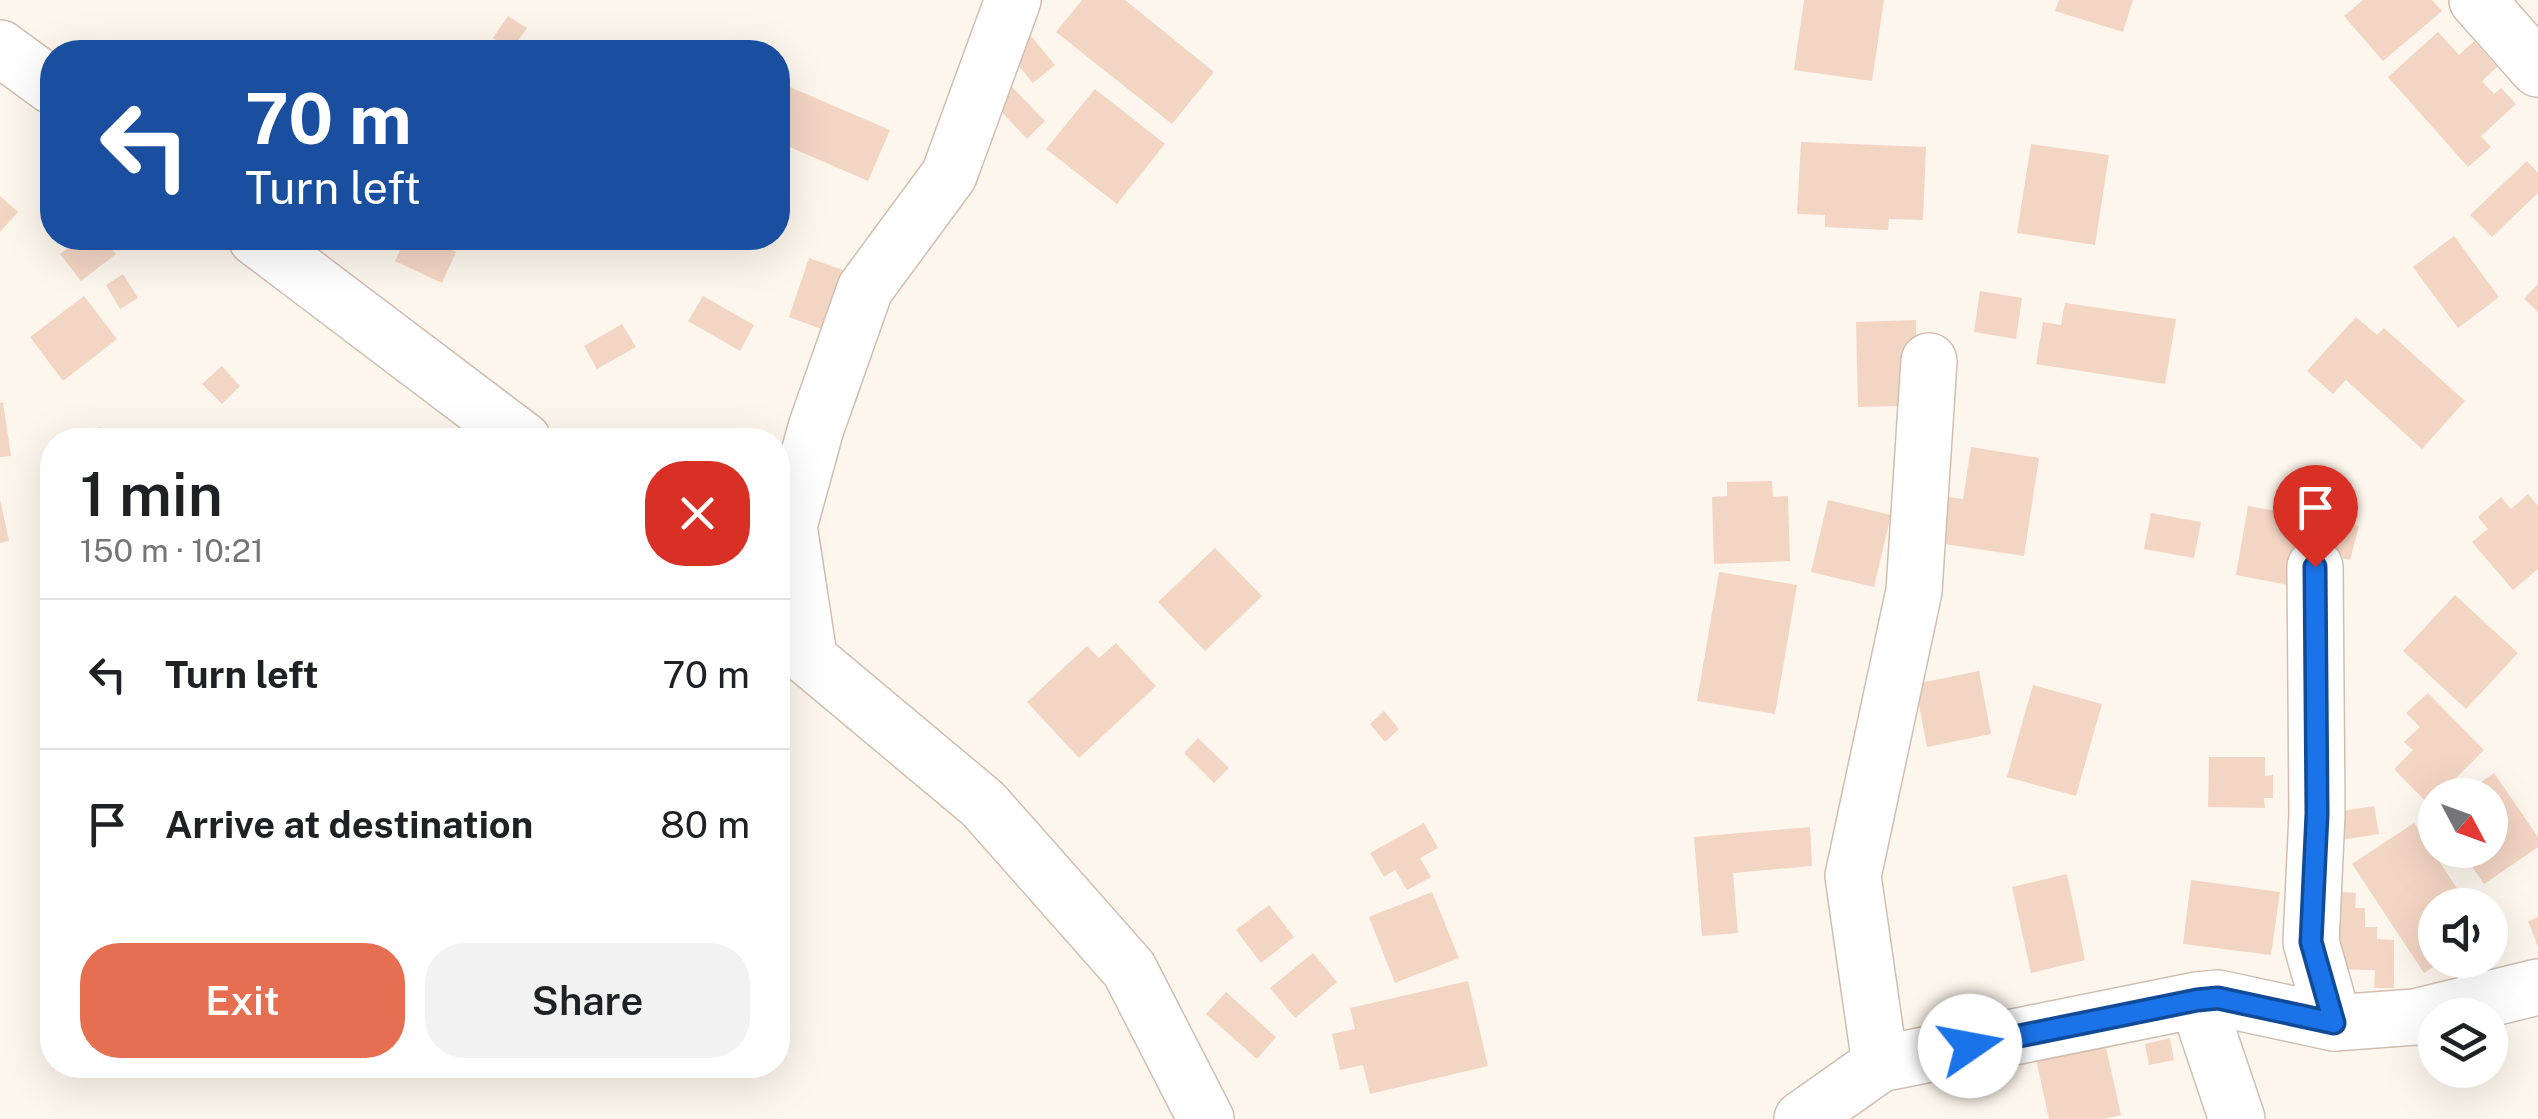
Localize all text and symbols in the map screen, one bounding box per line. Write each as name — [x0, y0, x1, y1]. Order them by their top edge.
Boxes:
text: 70 m — [245, 77, 412, 160]
icon: left — [80, 80, 210, 210]
text: Turn left — [245, 161, 421, 214]
text: 1 min — [80, 459, 223, 530]
button: close — [645, 461, 750, 566]
pin — [2273, 465, 2358, 568]
icon: arrive — [2288, 480, 2343, 535]
text: 150 m · 10:21 — [80, 532, 264, 569]
icon: left — [80, 647, 135, 702]
text: Turn left — [165, 652, 319, 697]
text: 70 m — [663, 652, 750, 697]
north arrow — [2418, 778, 2508, 868]
map controls — [2418, 778, 2508, 1088]
icon: arrive — [80, 797, 135, 852]
text: Arrive at destination — [165, 802, 533, 847]
text: 80 m — [660, 802, 750, 847]
button: sound — [2418, 888, 2508, 978]
button: Exit — [80, 943, 405, 1058]
button: Share — [425, 943, 750, 1058]
position arrow — [1918, 994, 2022, 1098]
button: layers — [2418, 998, 2508, 1088]

